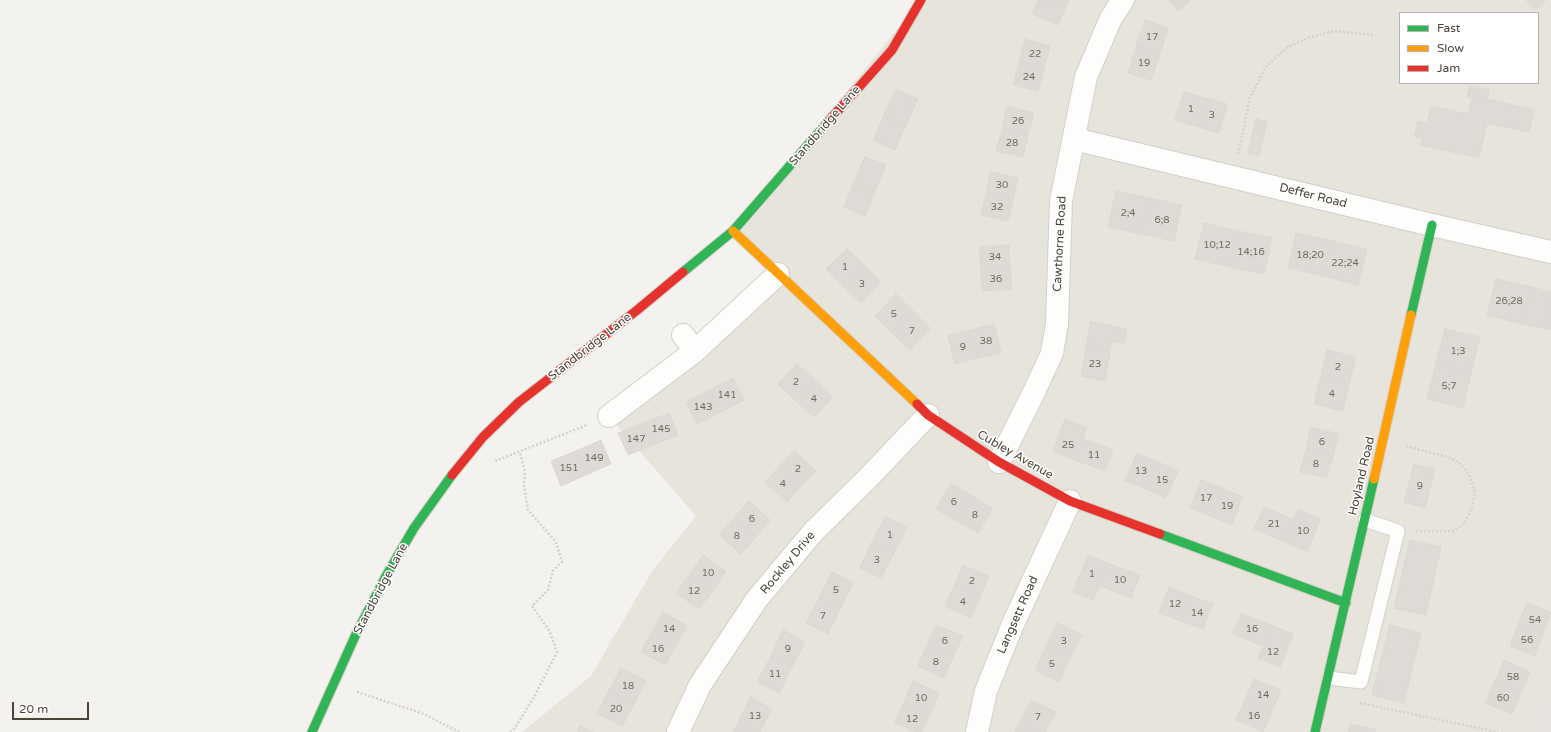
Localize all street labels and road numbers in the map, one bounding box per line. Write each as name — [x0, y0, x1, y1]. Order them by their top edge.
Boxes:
street label: Standbridge Lane — [786, 83, 864, 169]
street label: Deffer Road — [1278, 181, 1348, 211]
street label: Cawthorne Road — [1050, 196, 1070, 292]
street label: Standbridge Lane — [546, 310, 634, 384]
street label: Cubley Avenue — [974, 427, 1056, 483]
street label: Hoyland Road — [1346, 435, 1378, 517]
street label: Rockley Drive — [758, 529, 818, 597]
street label: Standbridge Lane — [351, 541, 411, 637]
street label: Langsett Road — [994, 574, 1042, 656]

